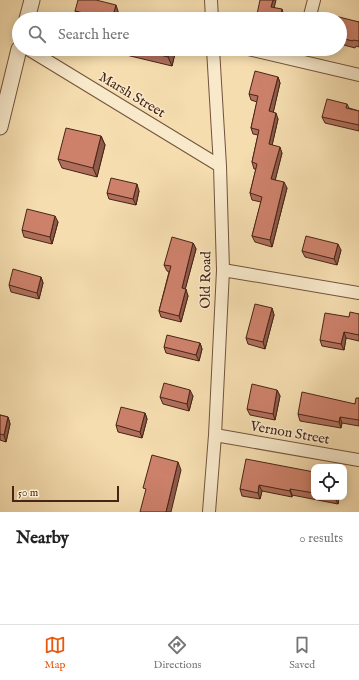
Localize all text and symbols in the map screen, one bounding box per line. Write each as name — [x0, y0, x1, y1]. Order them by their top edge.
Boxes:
search box — [12, 12, 347, 56]
icon: search — [26, 23, 48, 45]
text: Search here — [58, 25, 129, 44]
street label: Marsh Street — [95, 68, 169, 122]
street label: Old Road — [196, 251, 216, 309]
street label: Vernon Street — [248, 417, 331, 449]
map controls — [311, 464, 347, 500]
button: locate — [311, 464, 347, 500]
scale bar — [12, 484, 119, 503]
text: 50 m — [18, 486, 38, 500]
text: Nearby — [16, 528, 69, 549]
text: 0 results — [299, 530, 343, 547]
tab: Map — [44, 634, 66, 672]
tab: Directions — [154, 634, 201, 672]
tab: Saved — [289, 634, 315, 672]

